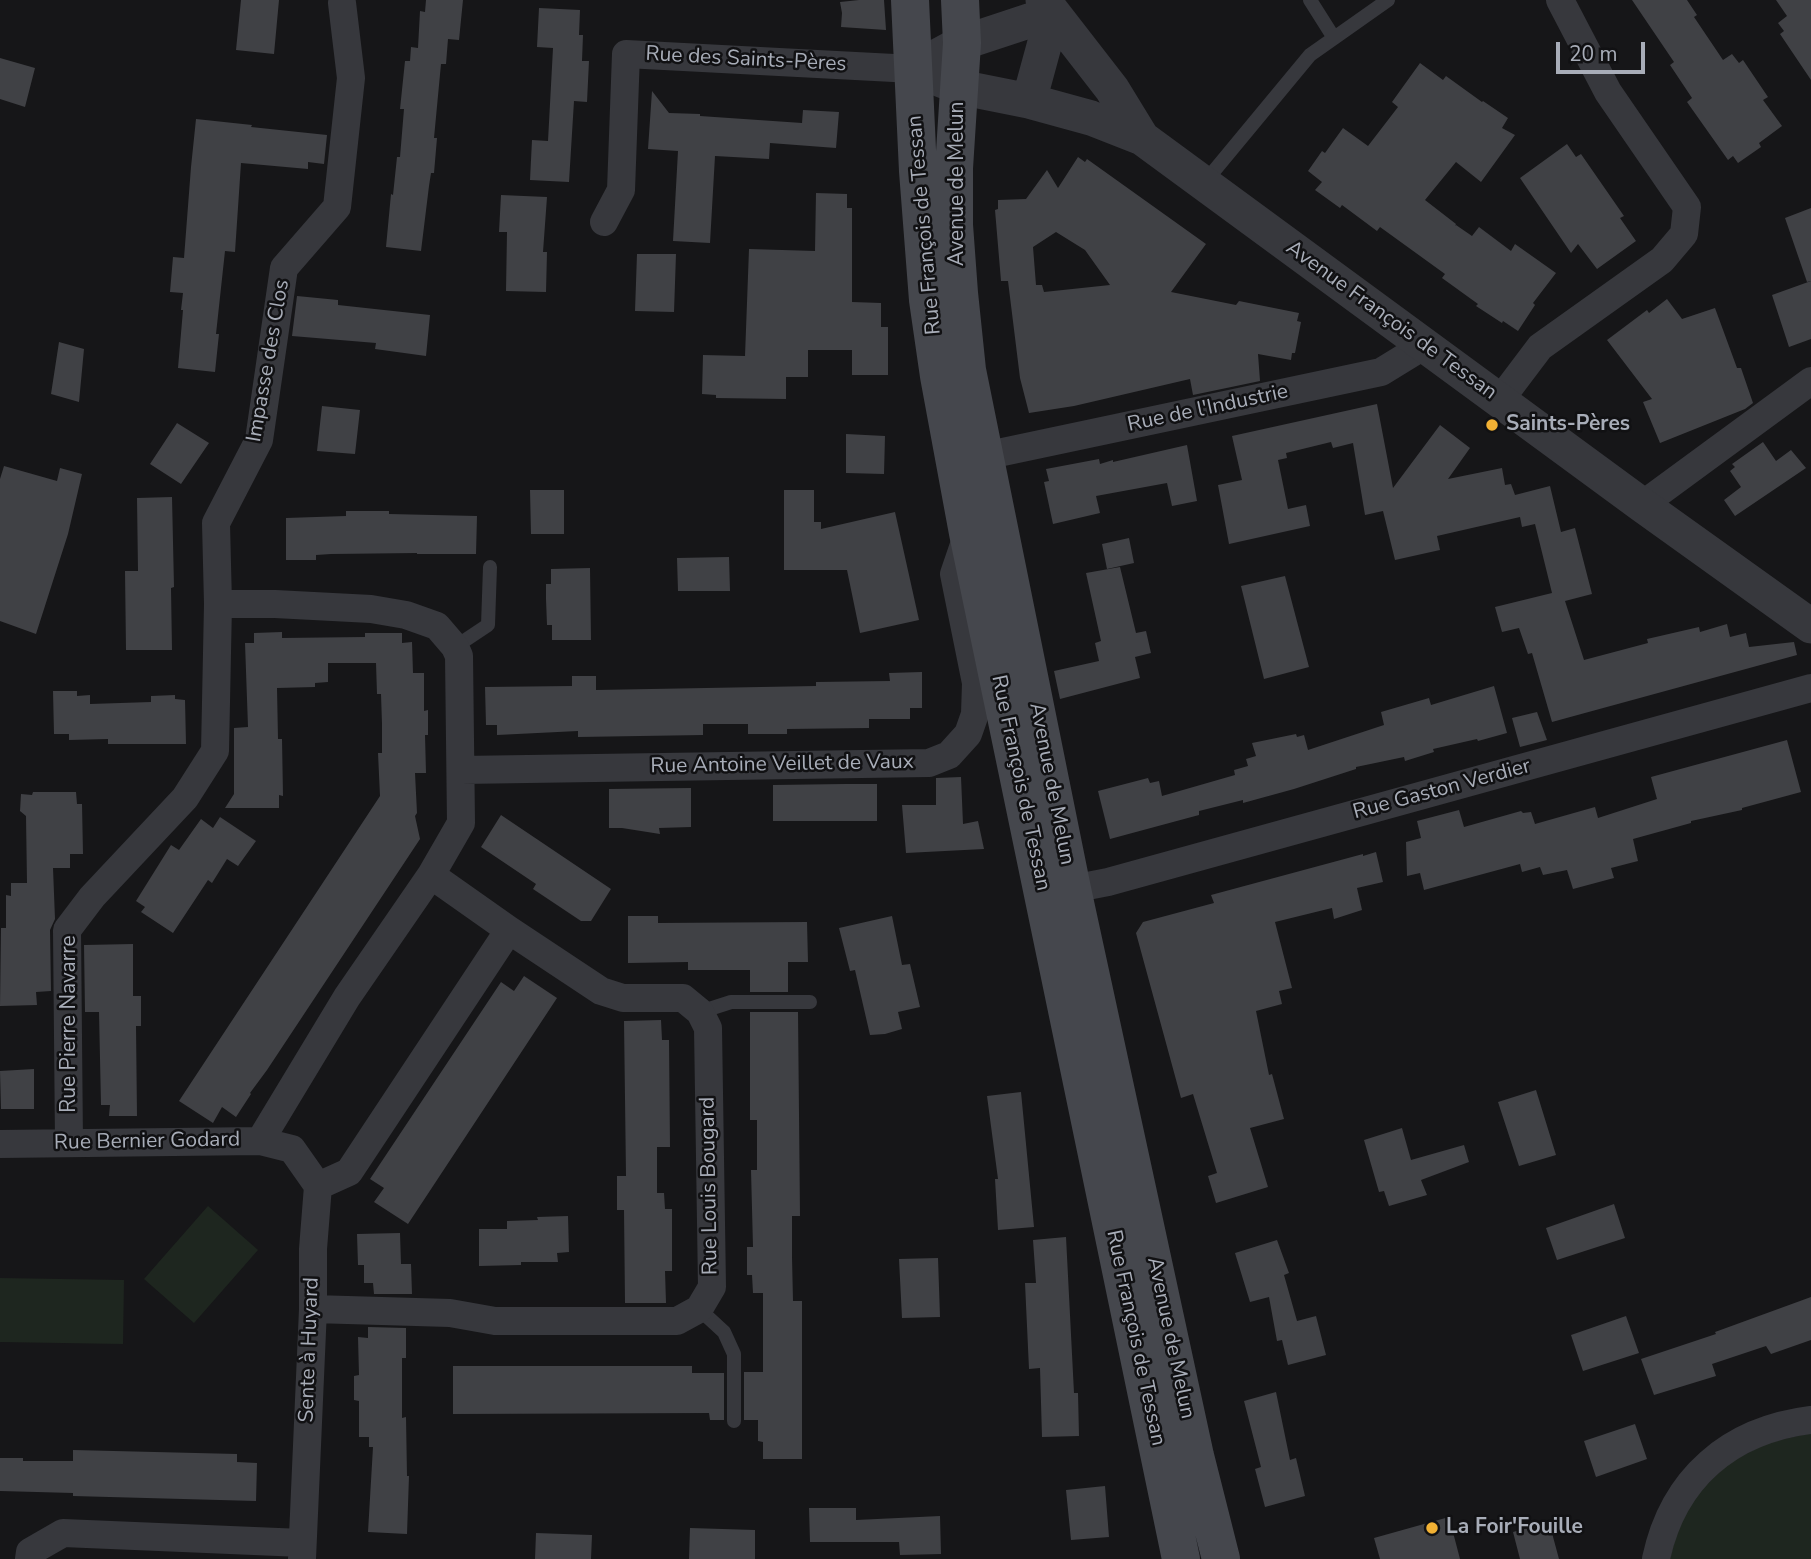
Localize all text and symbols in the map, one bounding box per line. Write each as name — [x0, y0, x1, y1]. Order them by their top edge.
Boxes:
scale bar — [1559, 28, 1648, 72]
text: 20 m — [1569, 40, 1618, 68]
street label: Rue des Saints-Pères — [645, 42, 847, 78]
street label: Avenue de Melun — [945, 102, 971, 266]
street label: Rue François de Tessan — [903, 114, 947, 336]
street label: Avenue François de Tessan — [1281, 236, 1501, 406]
street label: Impasse des Clos — [242, 278, 296, 444]
street label: Rue de l'Industrie — [1125, 380, 1291, 438]
place label: Saints-Pères — [1506, 412, 1630, 438]
marker: Saints-Pères — [1484, 417, 1500, 433]
street label: Rue François de Tessan — [985, 673, 1055, 893]
street label: Avenue de Melun — [1023, 701, 1079, 867]
street label: Rue Antoine Veillet de Vaux — [650, 750, 914, 780]
street label: Rue Gaston Verdier — [1351, 754, 1533, 826]
street label: Rue Pierre Navarre — [57, 935, 83, 1113]
street label: Rue Louis Bougard — [696, 1097, 724, 1275]
street label: Rue Bernier Godard — [54, 1128, 240, 1156]
street label: Rue François de Tessan — [1100, 1228, 1170, 1448]
street label: Avenue de Melun — [1141, 1255, 1199, 1421]
street label: Sente à Huyard — [295, 1277, 325, 1423]
place label: La Foir'Fouille — [1446, 1515, 1583, 1541]
marker: La Foir'Fouille — [1424, 1520, 1440, 1536]

